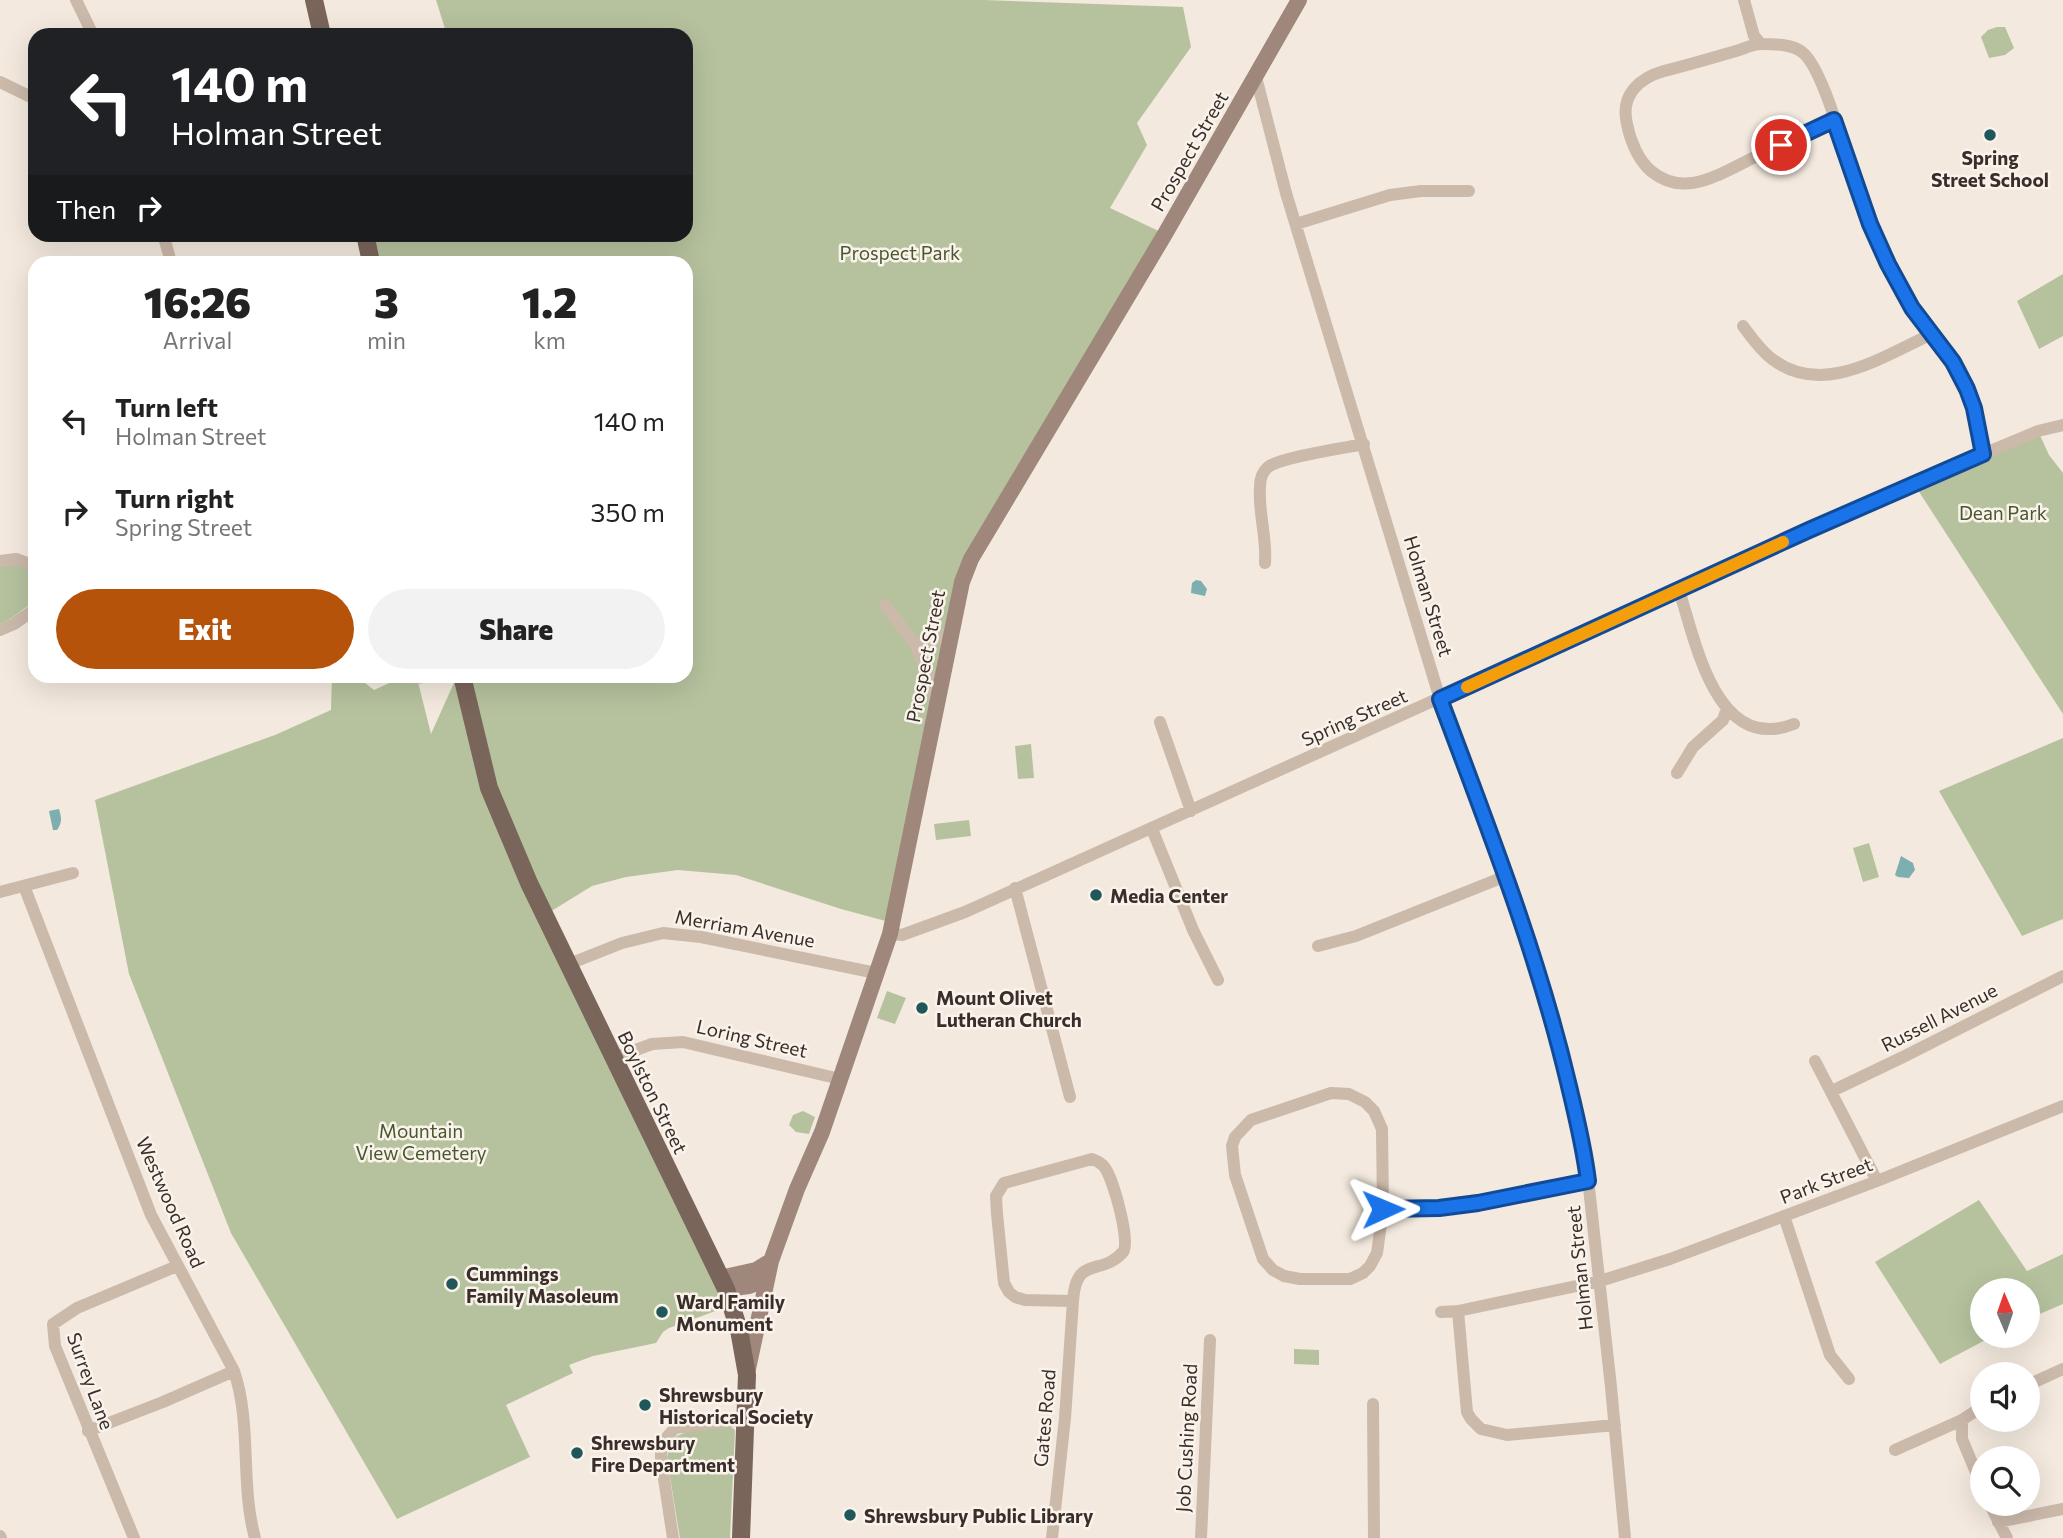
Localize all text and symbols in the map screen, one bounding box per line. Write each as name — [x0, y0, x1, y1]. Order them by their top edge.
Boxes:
text: 140 m — [171, 52, 308, 112]
icon: left — [56, 56, 147, 147]
street label: Prospect Street — [1145, 87, 1233, 215]
text: Holman Street — [171, 112, 382, 152]
pin — [1751, 115, 1811, 175]
icon: arrive — [1762, 126, 1800, 164]
marker: Spring Street School — [1982, 127, 1998, 143]
place label: Spring Street School — [1931, 146, 2049, 191]
icon: right — [130, 189, 168, 227]
text: Then — [56, 193, 116, 224]
park label: Prospect Park — [840, 241, 960, 264]
text: 16:26 — [144, 275, 251, 327]
text: 3 — [374, 275, 399, 327]
text: 1.2 — [522, 275, 577, 327]
text: Arrival — [163, 326, 232, 354]
text: min — [367, 326, 406, 354]
text: km — [533, 326, 566, 354]
text: Turn left — [115, 391, 218, 422]
icon: left — [56, 402, 94, 440]
text: 140 m — [594, 405, 665, 436]
text: Holman Street — [115, 422, 267, 450]
text: Turn right — [115, 482, 234, 513]
icon: right — [56, 493, 94, 531]
text: 350 m — [591, 496, 665, 527]
park label: Dean Park — [1959, 501, 2047, 524]
text: Spring Street — [115, 513, 252, 541]
street label: Holman Street — [1400, 533, 1458, 659]
street label: Prospect Street — [901, 587, 949, 724]
button: Exit — [56, 589, 354, 669]
button: Share — [368, 589, 665, 669]
street label: Spring Street — [1298, 683, 1411, 751]
place label: Media Center — [1110, 884, 1228, 907]
marker: Media Center — [1088, 887, 1104, 903]
street label: Merriam Avenue — [673, 904, 817, 952]
street label: Russell Avenue — [1877, 978, 2001, 1056]
place label: Mount Olivet Lutheran Church — [936, 986, 1082, 1031]
marker: Mount Olivet Lutheran Church — [914, 1000, 930, 1016]
street label: Loring Street — [694, 1014, 810, 1062]
street label: Boylston Street — [613, 1027, 693, 1157]
park label: Mountain View Cemetery — [355, 1119, 487, 1164]
street label: Westwood Road — [132, 1133, 210, 1271]
street label: Park Street — [1777, 1152, 1876, 1208]
position arrow — [1346, 1172, 1420, 1246]
street label: Holman Street — [1561, 1204, 1597, 1331]
place label: Cummings Family Masoleum — [466, 1262, 619, 1307]
marker: Cummings Family Masoleum — [444, 1276, 460, 1292]
north arrow — [1970, 1278, 2040, 1348]
map controls — [1970, 1278, 2040, 1516]
place label: Ward Family Monument — [676, 1290, 786, 1335]
marker: Ward Family Monument — [654, 1304, 670, 1320]
street label: Surrey Lane — [63, 1329, 119, 1433]
button: sound — [1970, 1362, 2040, 1432]
street label: Job Cushing Road — [1171, 1363, 1201, 1513]
street label: Gates Road — [1028, 1368, 1060, 1468]
place label: Shrewsbury Historical Society — [659, 1383, 814, 1428]
marker: Shrewsbury Historical Society — [637, 1397, 653, 1413]
place label: Shrewsbury Fire Department — [591, 1431, 735, 1476]
marker: Shrewsbury Fire Department — [569, 1445, 585, 1461]
button: search — [1970, 1446, 2040, 1516]
place label: Shrewsbury Public Library — [864, 1504, 1094, 1527]
marker: Shrewsbury Public Library — [842, 1507, 858, 1523]

